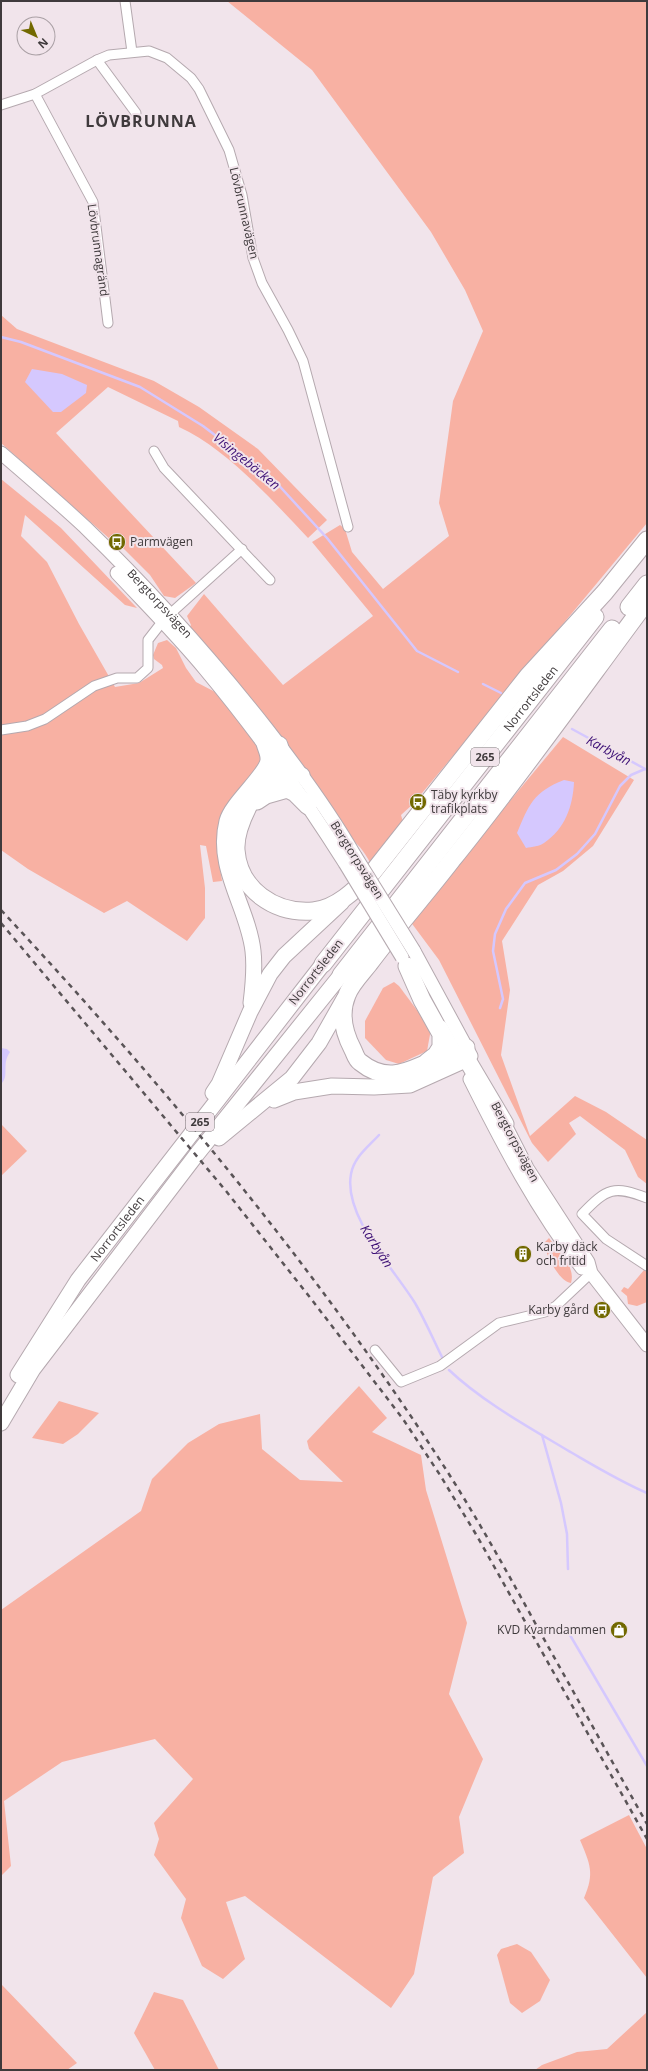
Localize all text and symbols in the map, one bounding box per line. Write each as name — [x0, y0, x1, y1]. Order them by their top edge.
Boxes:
north arrow — [16, 16, 56, 56]
text: N — [35, 35, 52, 52]
district label: LÖVBRUNNA — [85, 110, 197, 132]
street label: Lövbrunnavägen — [226, 165, 263, 260]
street label: Lövbrunnagränd — [84, 203, 113, 297]
water label: Visingebäcken — [210, 428, 284, 494]
bus stop icon: Parmvägen — [107, 532, 127, 552]
place label: Parmvägen — [130, 533, 193, 550]
street label: Bergtorpsvägen — [124, 565, 196, 642]
street label: Norrortsleden — [499, 662, 562, 735]
water label: Karbyån — [584, 731, 634, 769]
road number: 265 — [471, 748, 499, 766]
place label: Täby kyrkby trafikplats — [431, 786, 499, 817]
bus stop icon: Täby kyrkby trafikplats — [408, 792, 428, 812]
street label: Bergtorpsvägen — [327, 818, 388, 902]
street label: Norrortsleden — [284, 935, 347, 1008]
street label: Bergtorpsvägen — [487, 1099, 544, 1185]
road number: 265 — [186, 1113, 214, 1131]
street label: Norrortsleden — [86, 1192, 148, 1265]
water label: Karbyån — [356, 1221, 398, 1271]
place label: Karby däck och fritid — [536, 1238, 598, 1269]
building icon: Karby däck och fritid — [513, 1244, 533, 1264]
bus stop icon: Karby gård — [592, 1300, 612, 1320]
place label: Karby gård — [528, 1301, 589, 1318]
shop icon: KVD Kvarndammen — [609, 1620, 629, 1640]
place label: KVD Kvarndammen — [497, 1621, 606, 1638]

